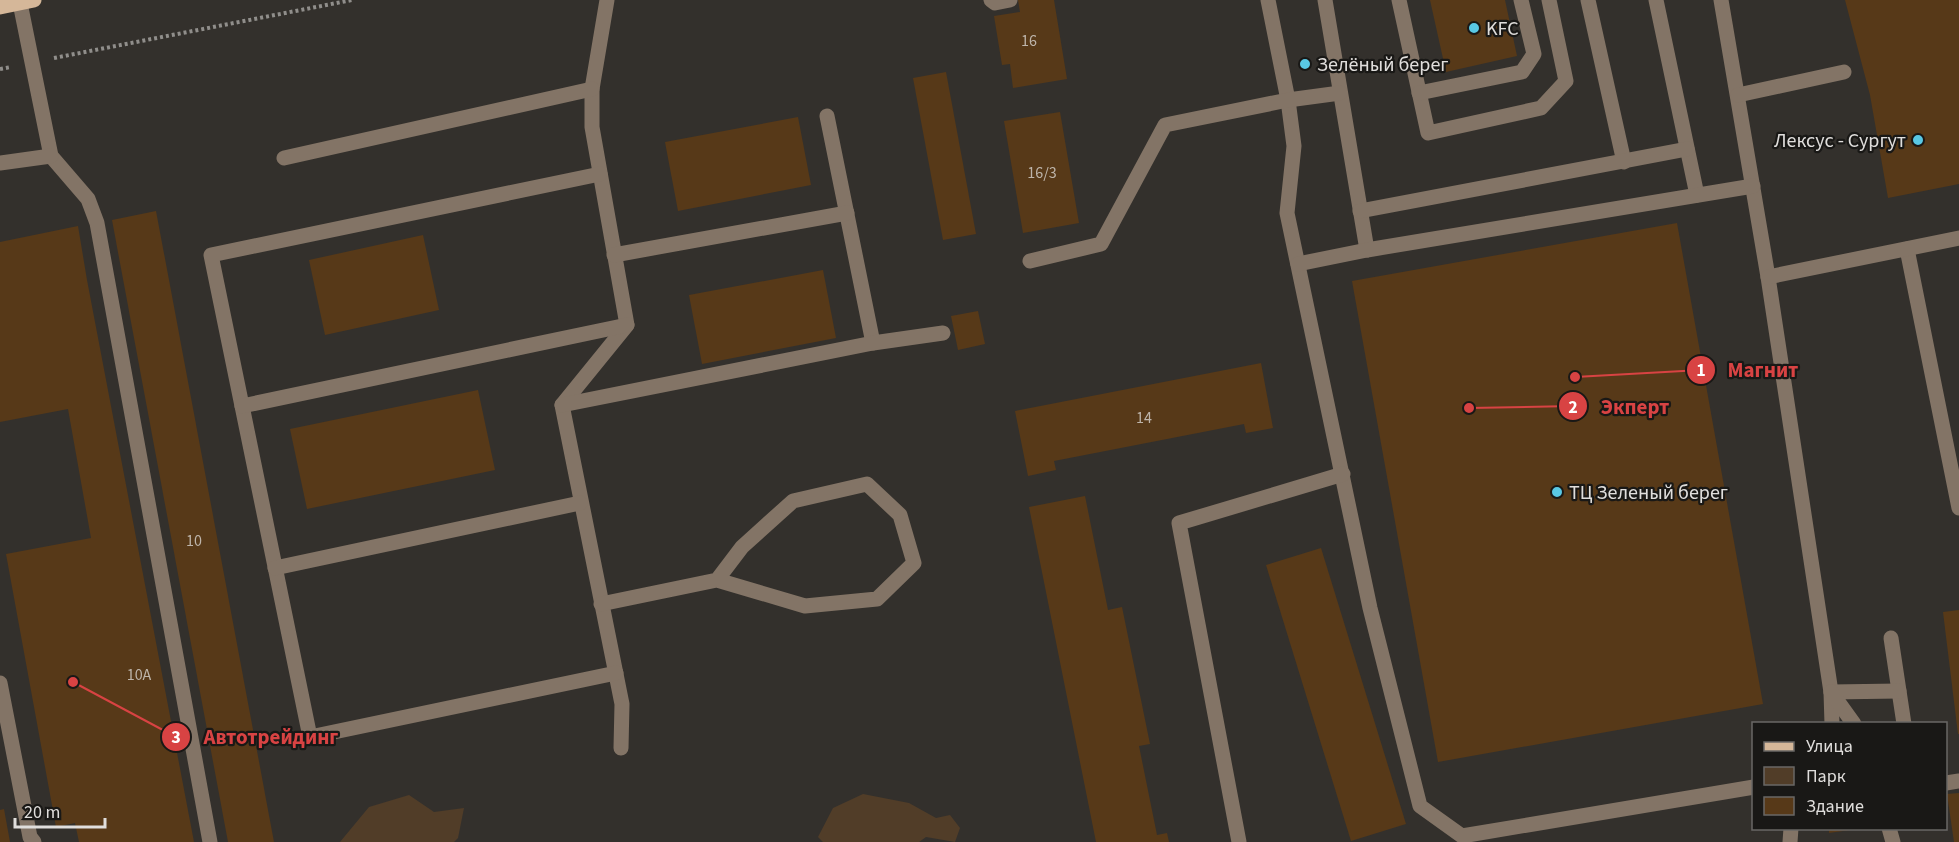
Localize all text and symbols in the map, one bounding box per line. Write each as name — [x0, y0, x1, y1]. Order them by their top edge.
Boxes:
place label: KFC — [1486, 15, 1519, 43]
marker: KFC — [1467, 21, 1481, 35]
house number: 16 — [1021, 30, 1037, 52]
place label: Зелёный берег — [1317, 51, 1449, 79]
marker: Зелёный берег — [1298, 57, 1312, 71]
place label: Лексус - Сургут — [1774, 127, 1906, 155]
marker: Лексус - Сургут — [1911, 133, 1925, 147]
house number: 16/3 — [1027, 162, 1057, 184]
callout: Магнит — [1686, 350, 1811, 389]
text: Магнит — [1728, 355, 1798, 385]
text: 1 — [1696, 358, 1706, 383]
callout: Экперт — [1558, 387, 1681, 426]
text: Экперт — [1601, 392, 1669, 422]
text: 2 — [1568, 395, 1578, 420]
house number: 14 — [1136, 407, 1152, 429]
place label: ТЦ Зеленый берег — [1569, 479, 1728, 507]
marker: ТЦ Зеленый берег — [1550, 485, 1564, 499]
house number: 10 — [186, 530, 202, 552]
house number: 10А — [127, 664, 152, 686]
callout: Автотрейдинг — [161, 717, 350, 756]
text: Автотрейдинг — [203, 722, 338, 752]
legend — [1752, 722, 1947, 830]
text: 3 — [171, 725, 181, 750]
text: Улица — [1806, 734, 1853, 759]
text: Парк — [1806, 764, 1846, 789]
scale bar — [15, 791, 105, 829]
text: Здание — [1806, 794, 1864, 819]
text: 20 m — [24, 800, 60, 825]

